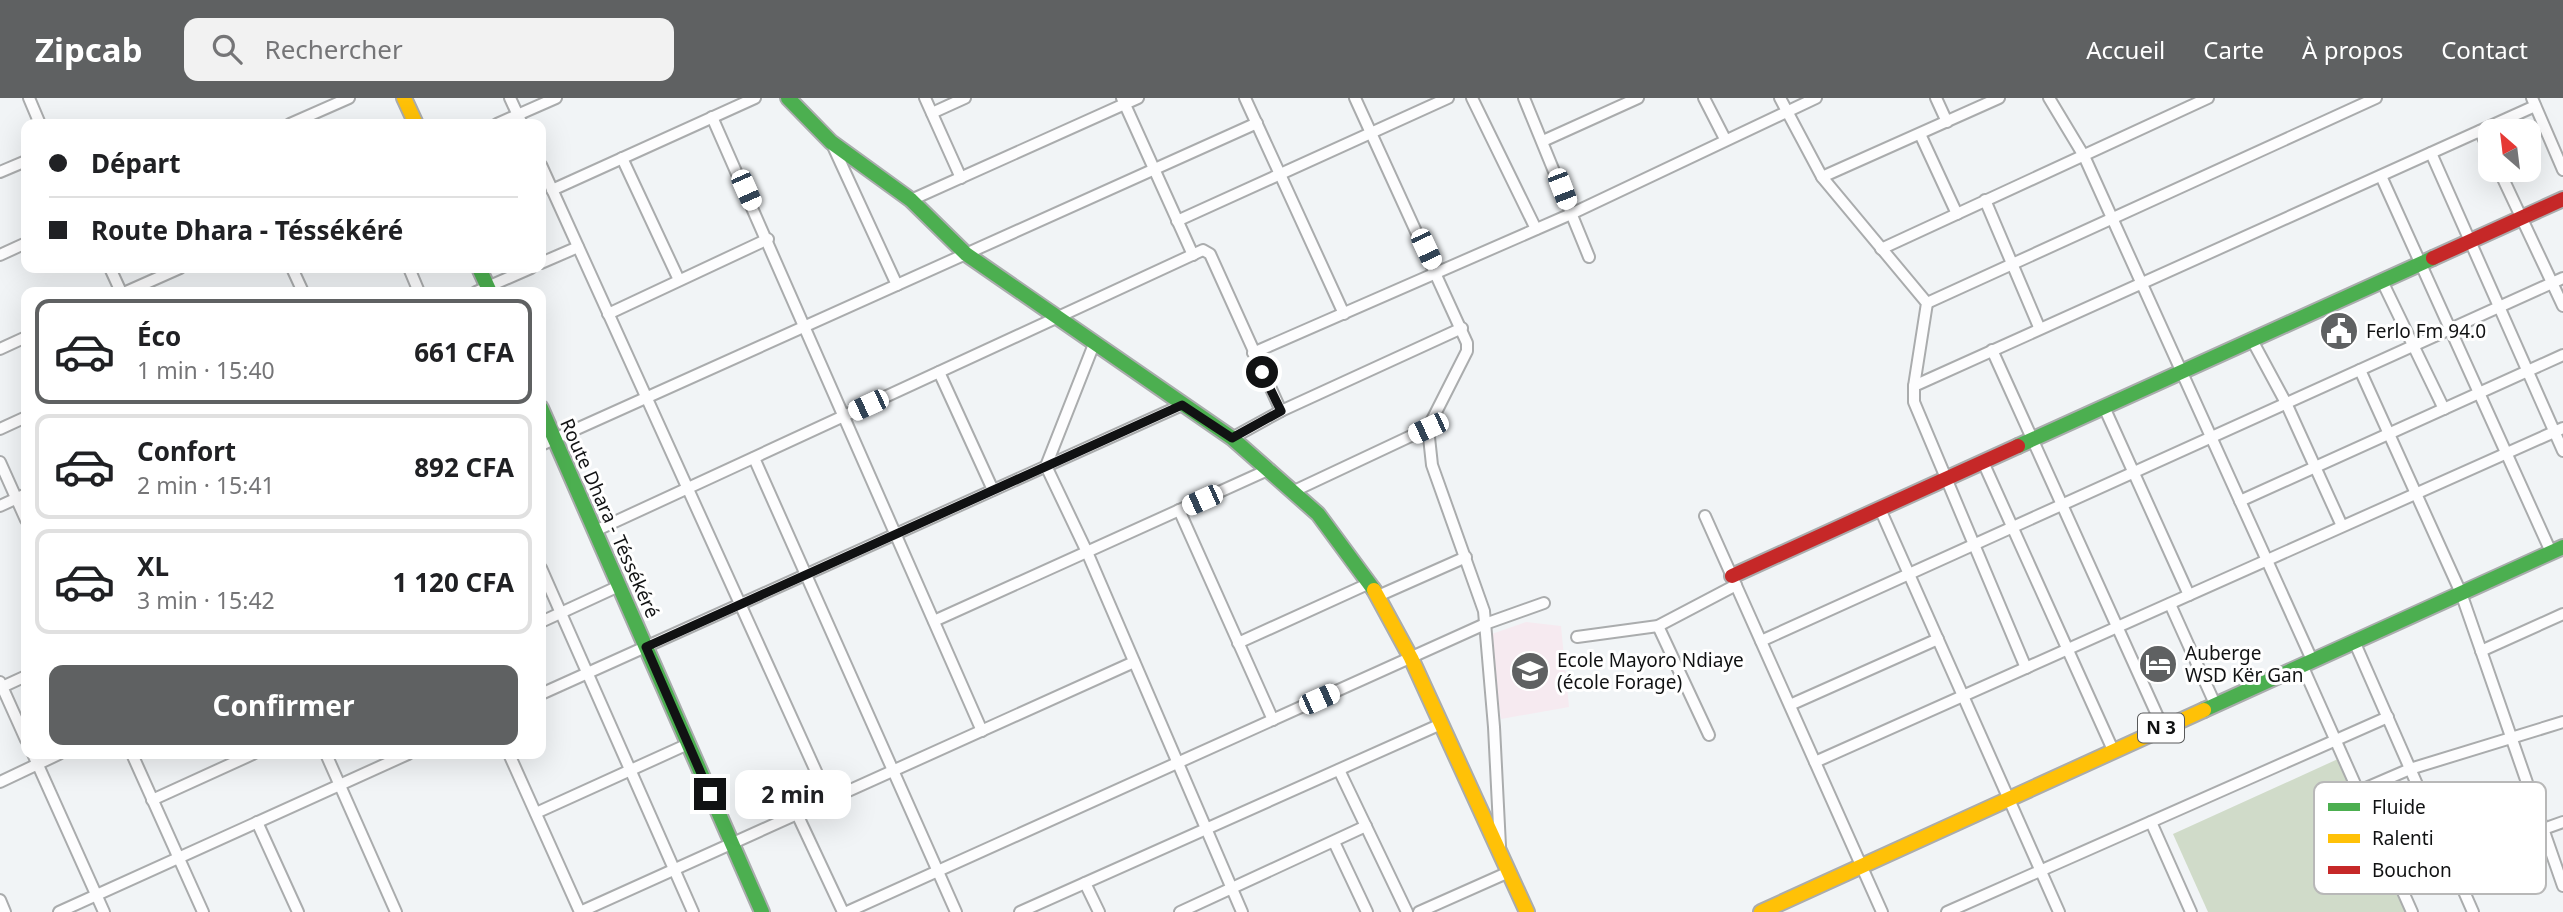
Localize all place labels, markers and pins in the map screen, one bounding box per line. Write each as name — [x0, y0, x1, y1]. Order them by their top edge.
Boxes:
public building icon: Ferlo Fm 94.0 — [2318, 310, 2360, 352]
place label: Ferlo Fm 94.0 — [2366, 318, 2486, 344]
place label: Auberge WSD Kër Gan — [2185, 640, 2303, 688]
hotel icon: Auberge WSD Kër Gan — [2137, 643, 2179, 685]
place label: Ecole Mayoro Ndiaye (école Forage) — [1557, 647, 1744, 695]
school or university icon: Ecole Mayoro Ndiaye (école Forage) — [1509, 650, 1551, 692]

